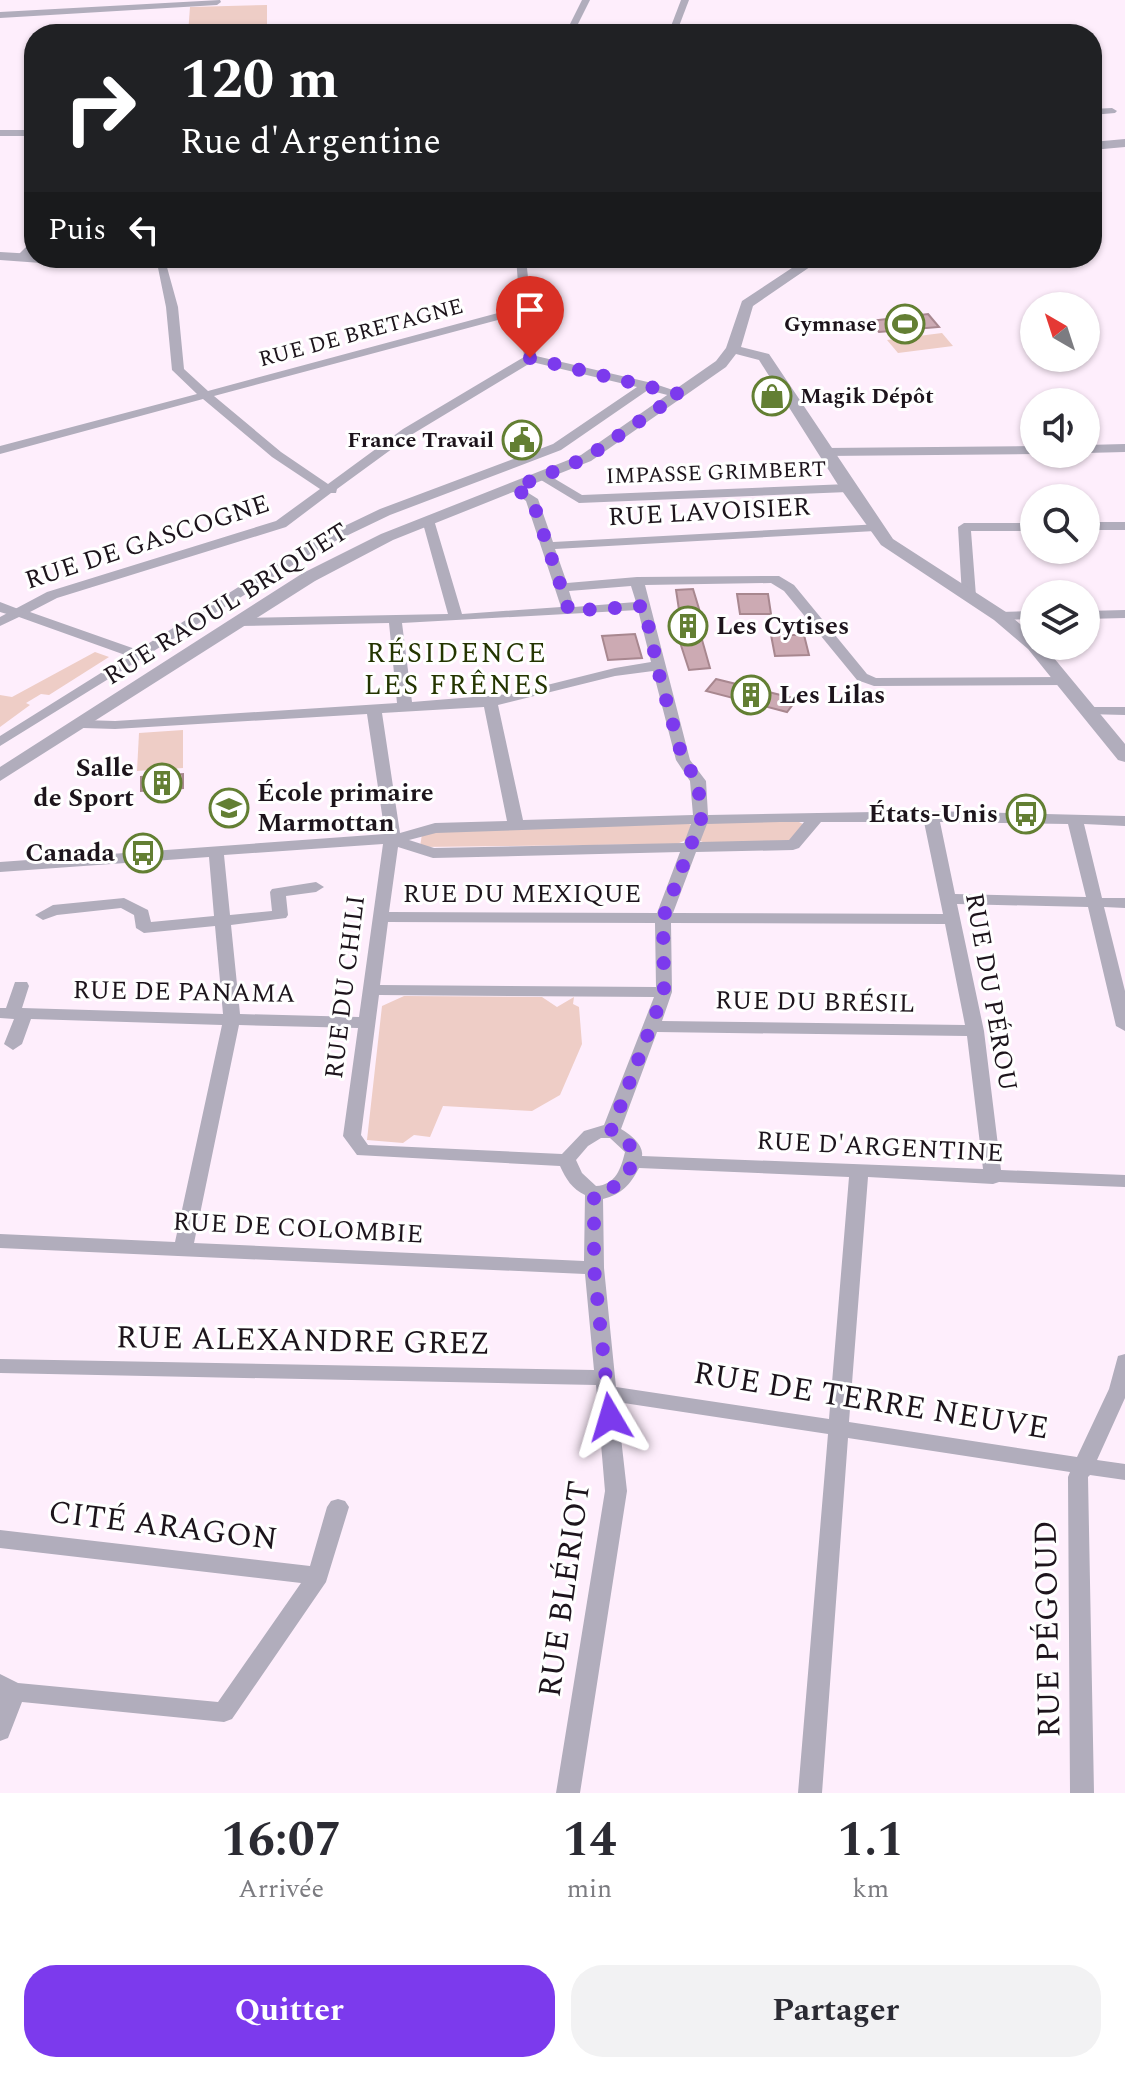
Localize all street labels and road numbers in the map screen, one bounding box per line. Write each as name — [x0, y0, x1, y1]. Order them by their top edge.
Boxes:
street label: RUE DE BRETAGNE — [255, 290, 467, 376]
street label: IMPASSE GRIMBERT — [605, 453, 827, 493]
street label: RUE DE GASCOGNE — [20, 484, 274, 600]
street label: RUE LAVOISIER — [607, 487, 812, 537]
street label: RUE RAOUL BRIQUET — [96, 512, 356, 696]
street label: RUE DU MEXIQUE — [403, 874, 641, 914]
street label: RUE DU PÉROU — [954, 890, 1028, 1094]
street label: RUE DU CHILI — [314, 893, 376, 1081]
street label: RUE DE PANAMA — [72, 970, 296, 1014]
street label: RUE DU BRÉSIL — [715, 980, 915, 1024]
street label: RUE D'ARGENTINE — [755, 1121, 1005, 1173]
street label: RUE DE COLOMBIE — [172, 1201, 424, 1255]
street label: RUE ALEXANDRE GREZ — [115, 1313, 491, 1369]
street label: RUE DE TERRE NEUVE — [690, 1349, 1052, 1453]
street label: RUE BLÉRIOT — [526, 1478, 604, 1700]
street label: CITÉ ARAGON — [46, 1488, 280, 1564]
street label: RUE PÉGOUD — [1022, 1520, 1074, 1738]

